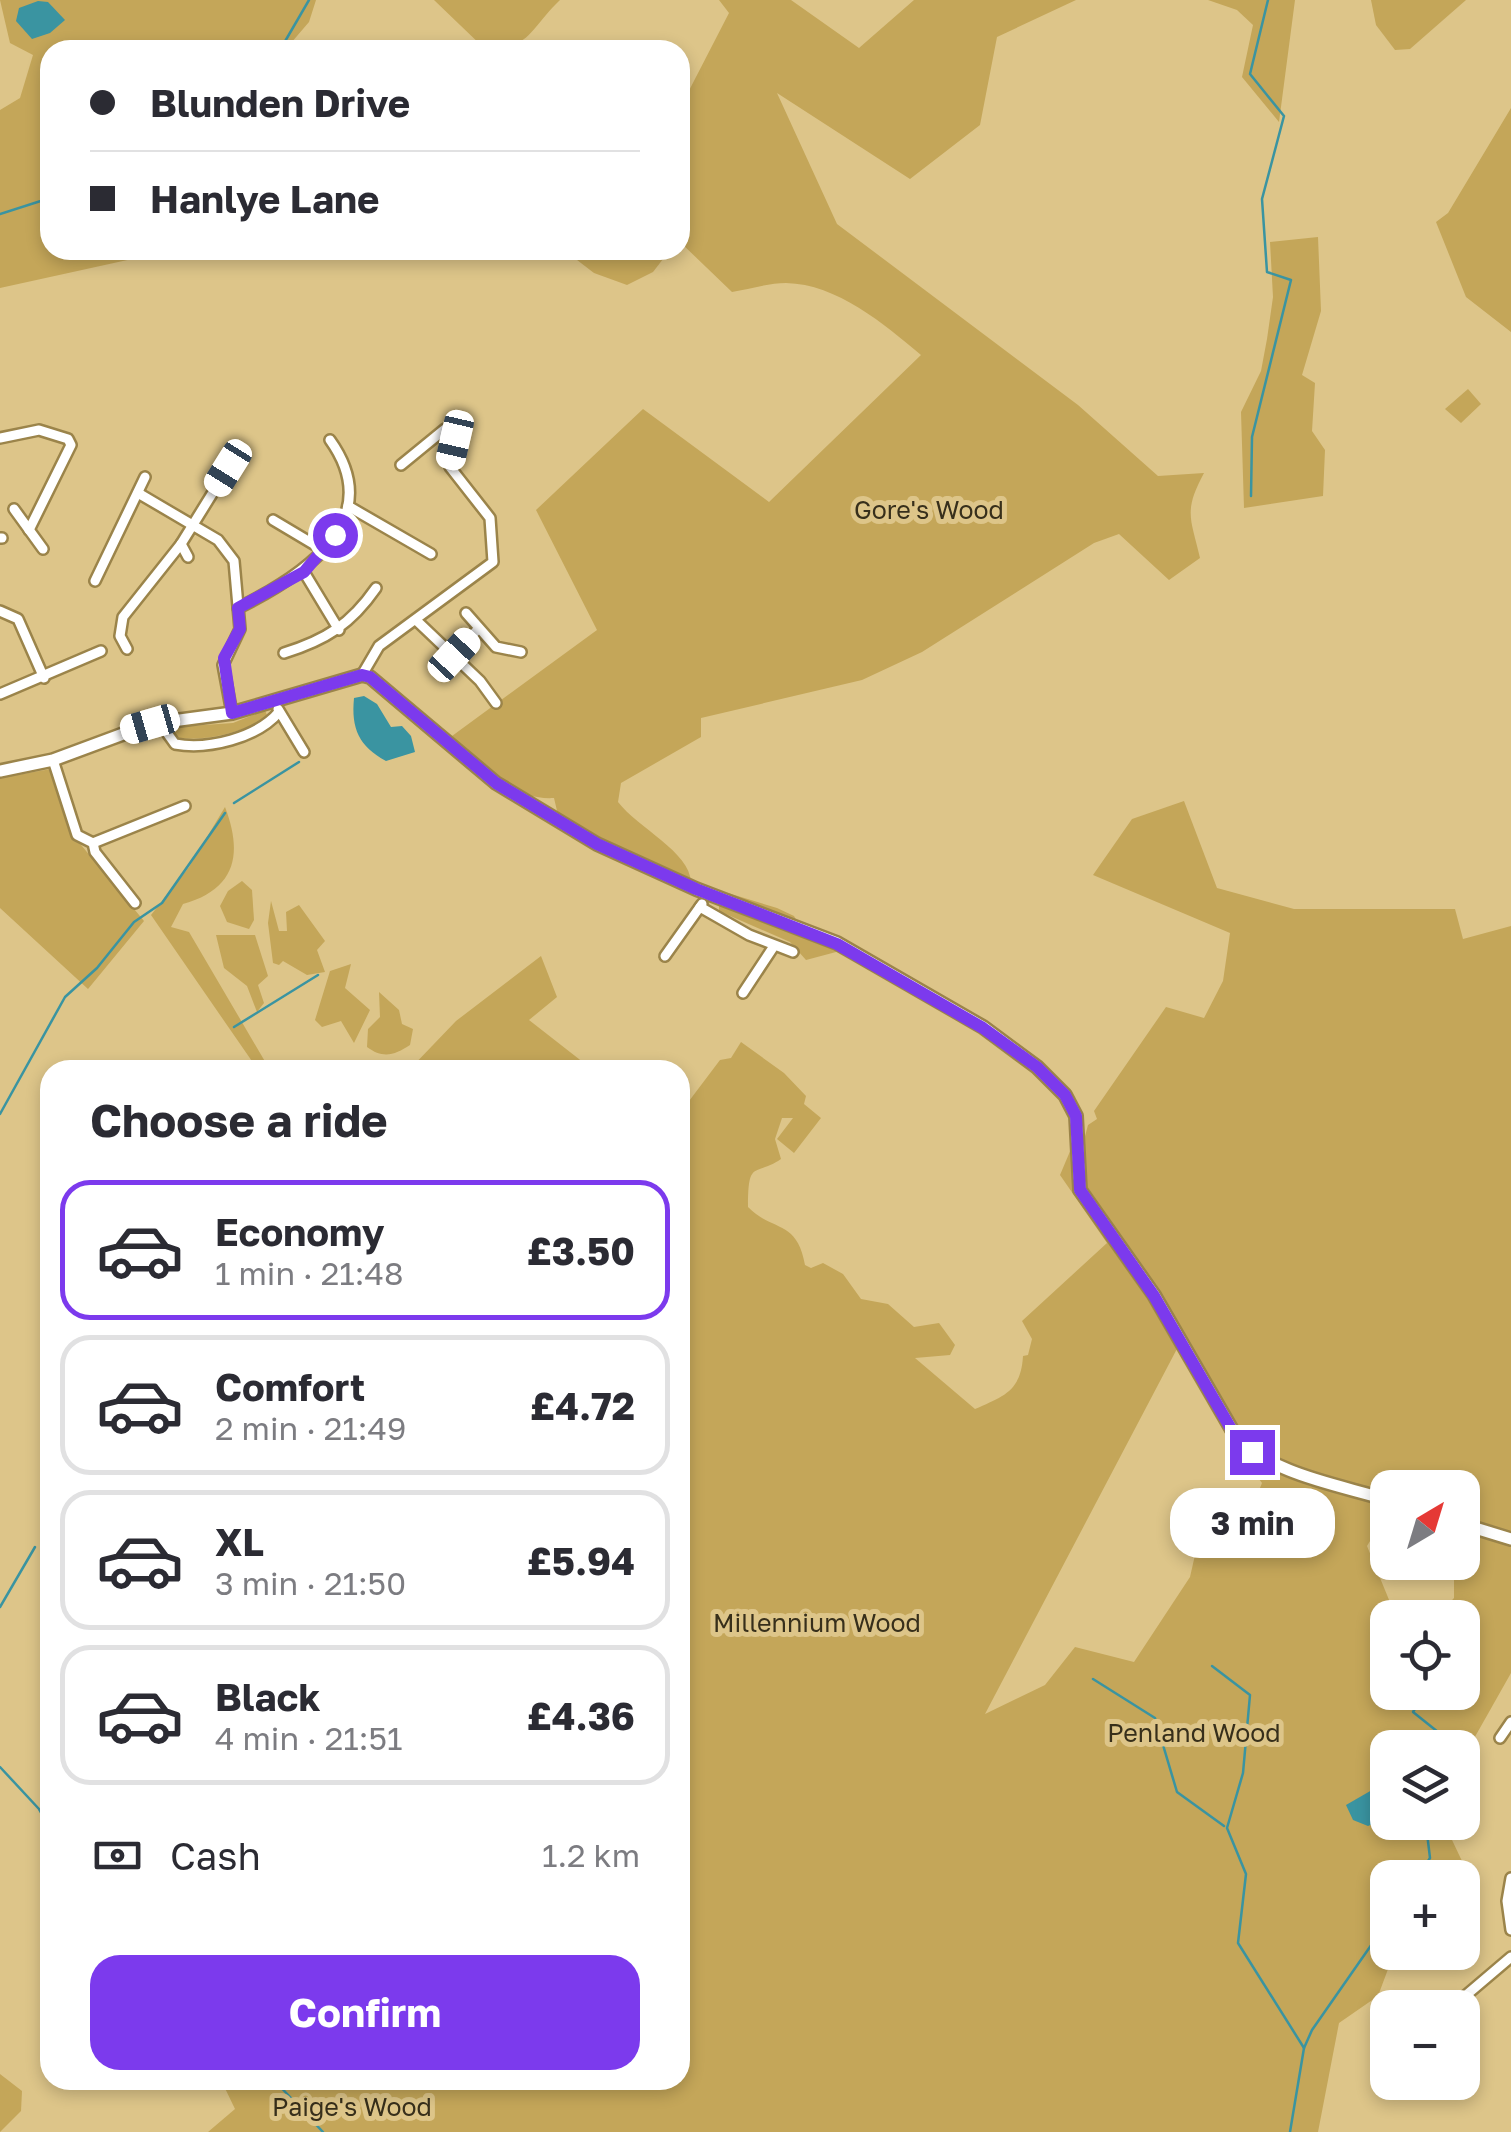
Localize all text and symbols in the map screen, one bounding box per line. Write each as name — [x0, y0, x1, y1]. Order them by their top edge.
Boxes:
text: Blunden Drive — [150, 80, 410, 125]
text: Hanlye Lane — [150, 176, 379, 221]
car — [434, 407, 476, 473]
car — [199, 435, 257, 501]
park label: Gore's Wood — [854, 494, 1004, 525]
route start — [313, 513, 358, 558]
car — [423, 623, 485, 687]
car — [117, 701, 183, 747]
text: Choose a ride — [90, 1093, 388, 1147]
icon: car — [95, 1205, 185, 1295]
text: Economy — [215, 1209, 384, 1254]
text: £3.50 — [527, 1228, 635, 1273]
text: 1 min · 21:48 — [215, 1254, 403, 1292]
icon: car — [95, 1360, 185, 1450]
text: Comfort — [215, 1364, 365, 1409]
text: £4.72 — [530, 1383, 635, 1428]
text: 2 min · 21:49 — [215, 1409, 406, 1447]
route end — [1230, 1430, 1275, 1475]
north arrow — [1370, 1470, 1480, 1580]
map controls — [1370, 1470, 1480, 2100]
callout: 3 min — [1170, 1487, 1334, 1557]
text: 3 min — [1211, 1504, 1294, 1542]
icon: car — [95, 1515, 185, 1605]
text: XL — [215, 1519, 264, 1564]
text: £5.94 — [527, 1538, 635, 1583]
text: 3 min · 21:50 — [215, 1564, 406, 1602]
button: locate — [1370, 1600, 1480, 1710]
park label: Millennium Wood — [713, 1607, 921, 1638]
icon: car — [95, 1670, 185, 1760]
text: Black — [215, 1674, 320, 1719]
text: £4.36 — [527, 1693, 635, 1738]
park label: Penland Wood — [1107, 1717, 1281, 1748]
text: 4 min · 21:51 — [215, 1719, 402, 1757]
button: layers — [1370, 1730, 1480, 1840]
icon: cash — [90, 1828, 145, 1883]
text: Cash — [170, 1833, 261, 1878]
text: 1.2 km — [542, 1836, 640, 1874]
button: + — [1370, 1860, 1480, 1970]
button: Confirm — [90, 1955, 640, 2070]
button: − — [1370, 1990, 1480, 2100]
park label: Paige's Wood — [272, 2091, 432, 2122]

